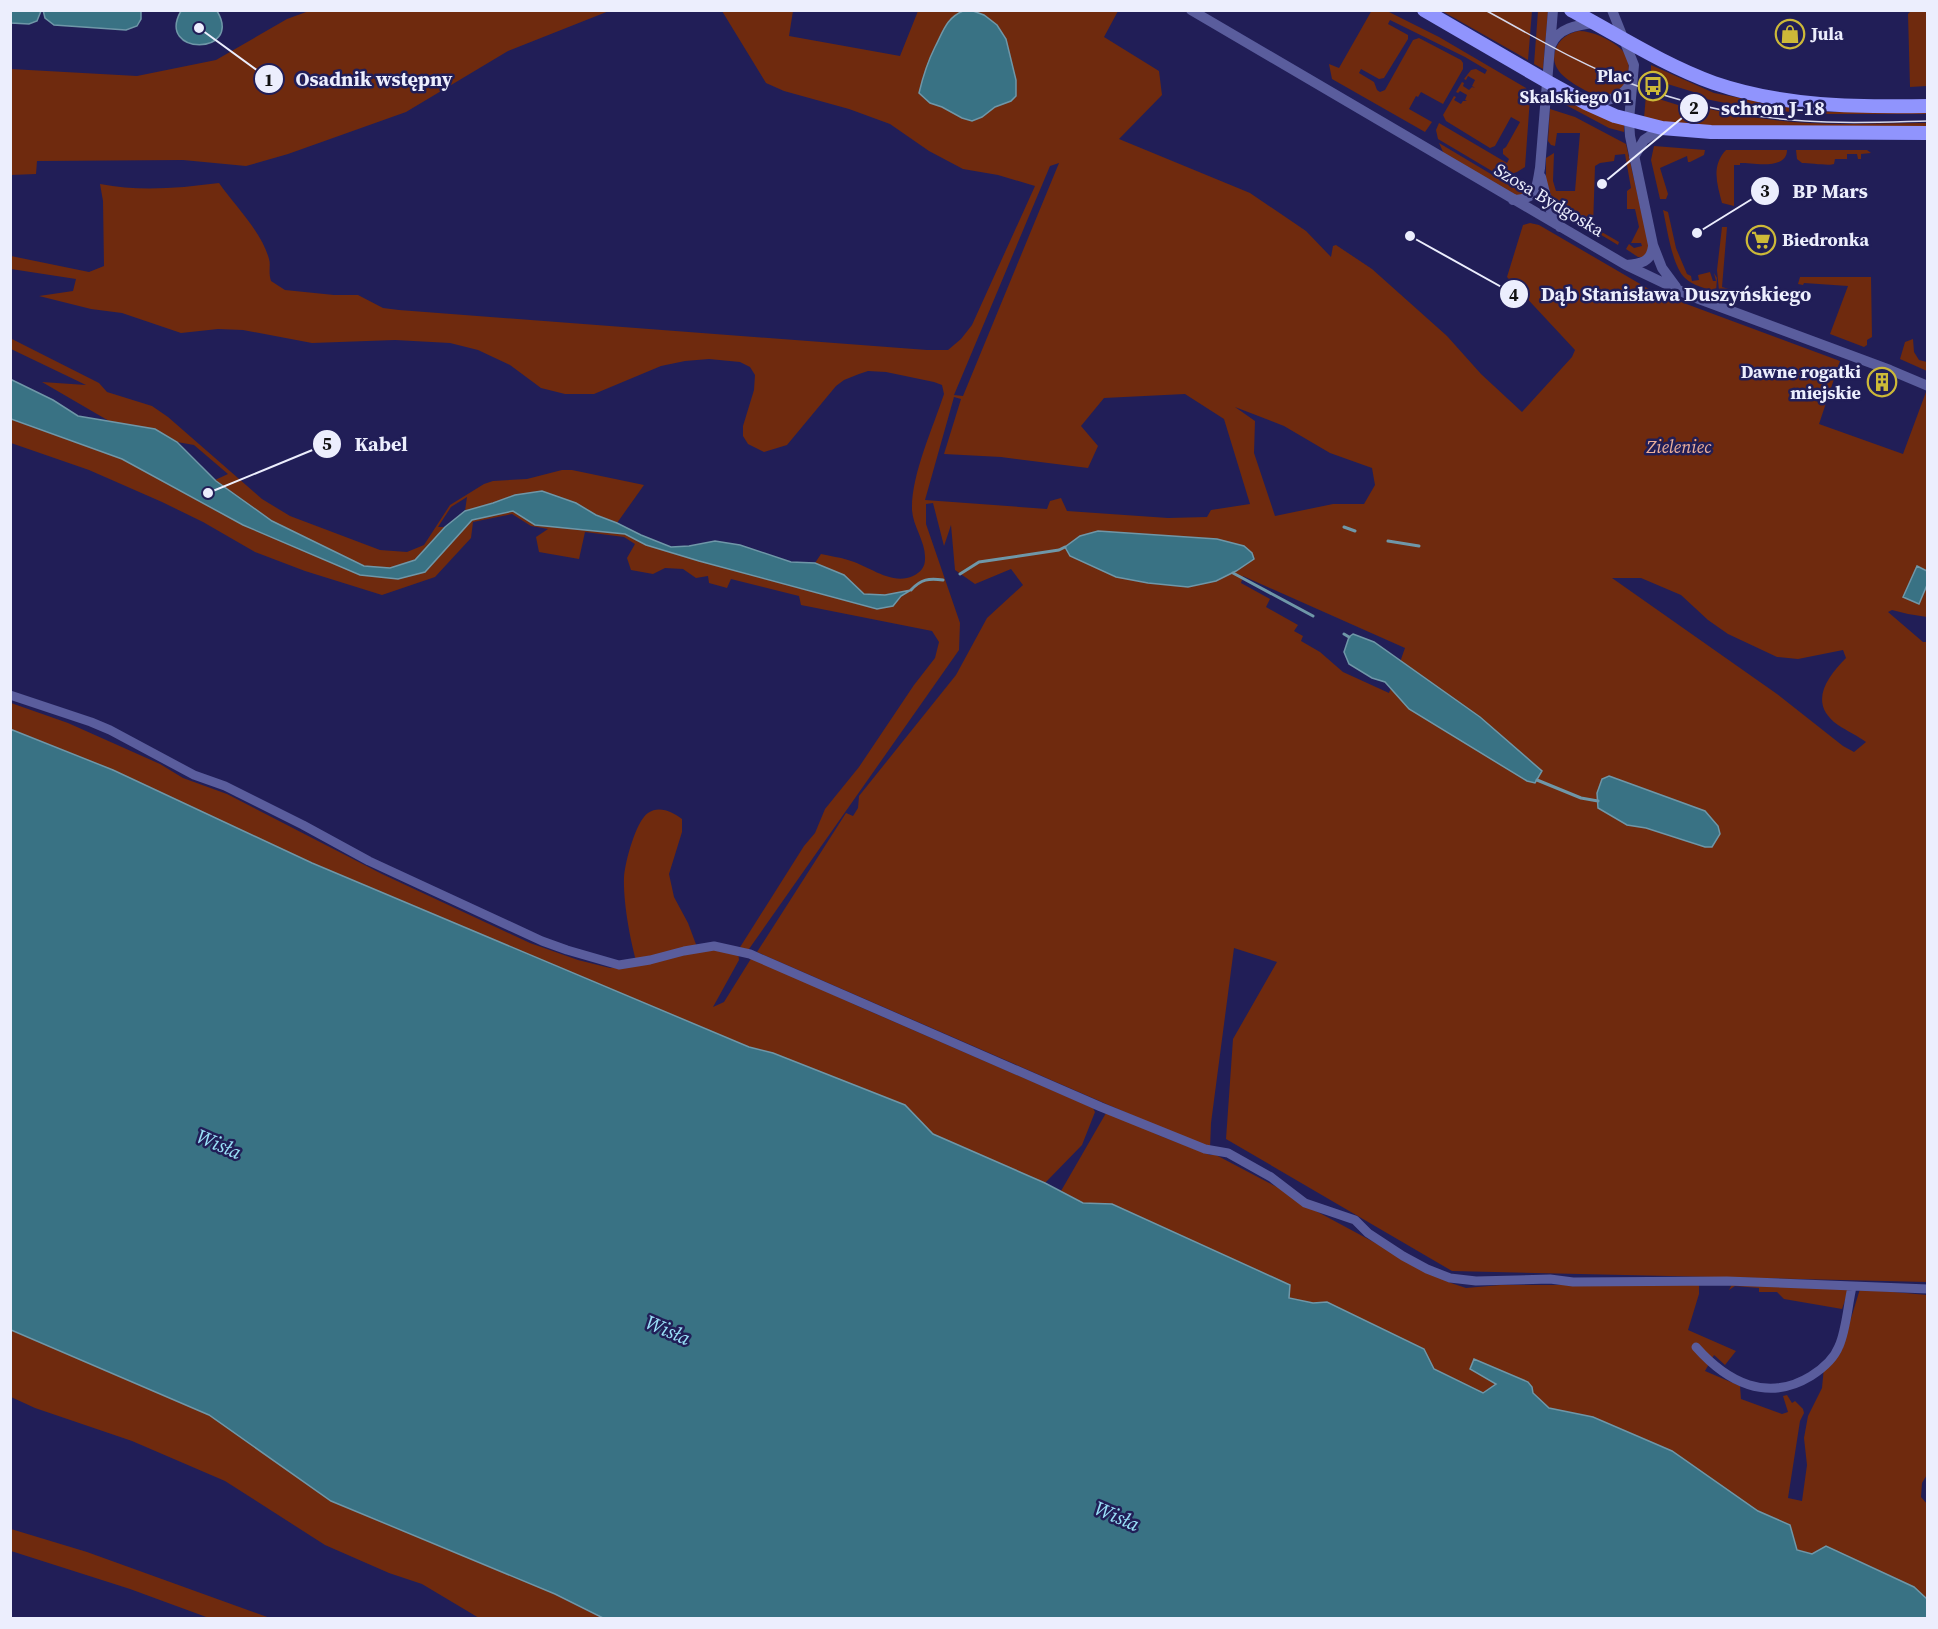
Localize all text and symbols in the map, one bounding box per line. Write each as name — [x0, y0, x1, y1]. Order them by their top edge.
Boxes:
shop icon: Jula — [1774, 18, 1806, 50]
place label: Jula — [1810, 21, 1844, 46]
callout: Osadnik wstępny — [254, 60, 464, 98]
place label: Plac Skalskiego 01 — [1520, 63, 1632, 109]
text: Osadnik wstępny — [296, 65, 453, 93]
text: 1 — [264, 67, 274, 92]
bus stop icon: Plac Skalskiego 01 — [1637, 70, 1669, 102]
callout: schron J-18 — [1679, 89, 1837, 127]
text: schron J-18 — [1721, 94, 1825, 122]
text: 2 — [1689, 95, 1699, 120]
street label: Szosa Bydgoska — [1490, 157, 1610, 243]
callout: BP Mars — [1750, 172, 1880, 210]
text: BP Mars — [1792, 177, 1868, 205]
text: 3 — [1760, 178, 1770, 203]
supermarket icon: Biedronka — [1745, 224, 1777, 256]
place label: Biedronka — [1782, 227, 1869, 252]
callout: Dąb Stanisława Duszyńskiego — [1499, 275, 1823, 313]
text: Dąb Stanisława Duszyńskiego — [1541, 280, 1811, 308]
text: 4 — [1509, 282, 1519, 307]
place label: Dawne rogatki miejskie — [1741, 359, 1861, 405]
building icon: Dawne rogatki miejskie — [1866, 366, 1898, 398]
callout: Kabel — [312, 425, 420, 463]
text: Kabel — [354, 430, 408, 458]
text: 5 — [322, 431, 332, 456]
park label: Zieleniec — [1646, 434, 1712, 459]
water label: Wisła — [192, 1122, 246, 1166]
water label: Wisła — [641, 1308, 695, 1352]
water label: Wisła — [1090, 1494, 1144, 1538]

